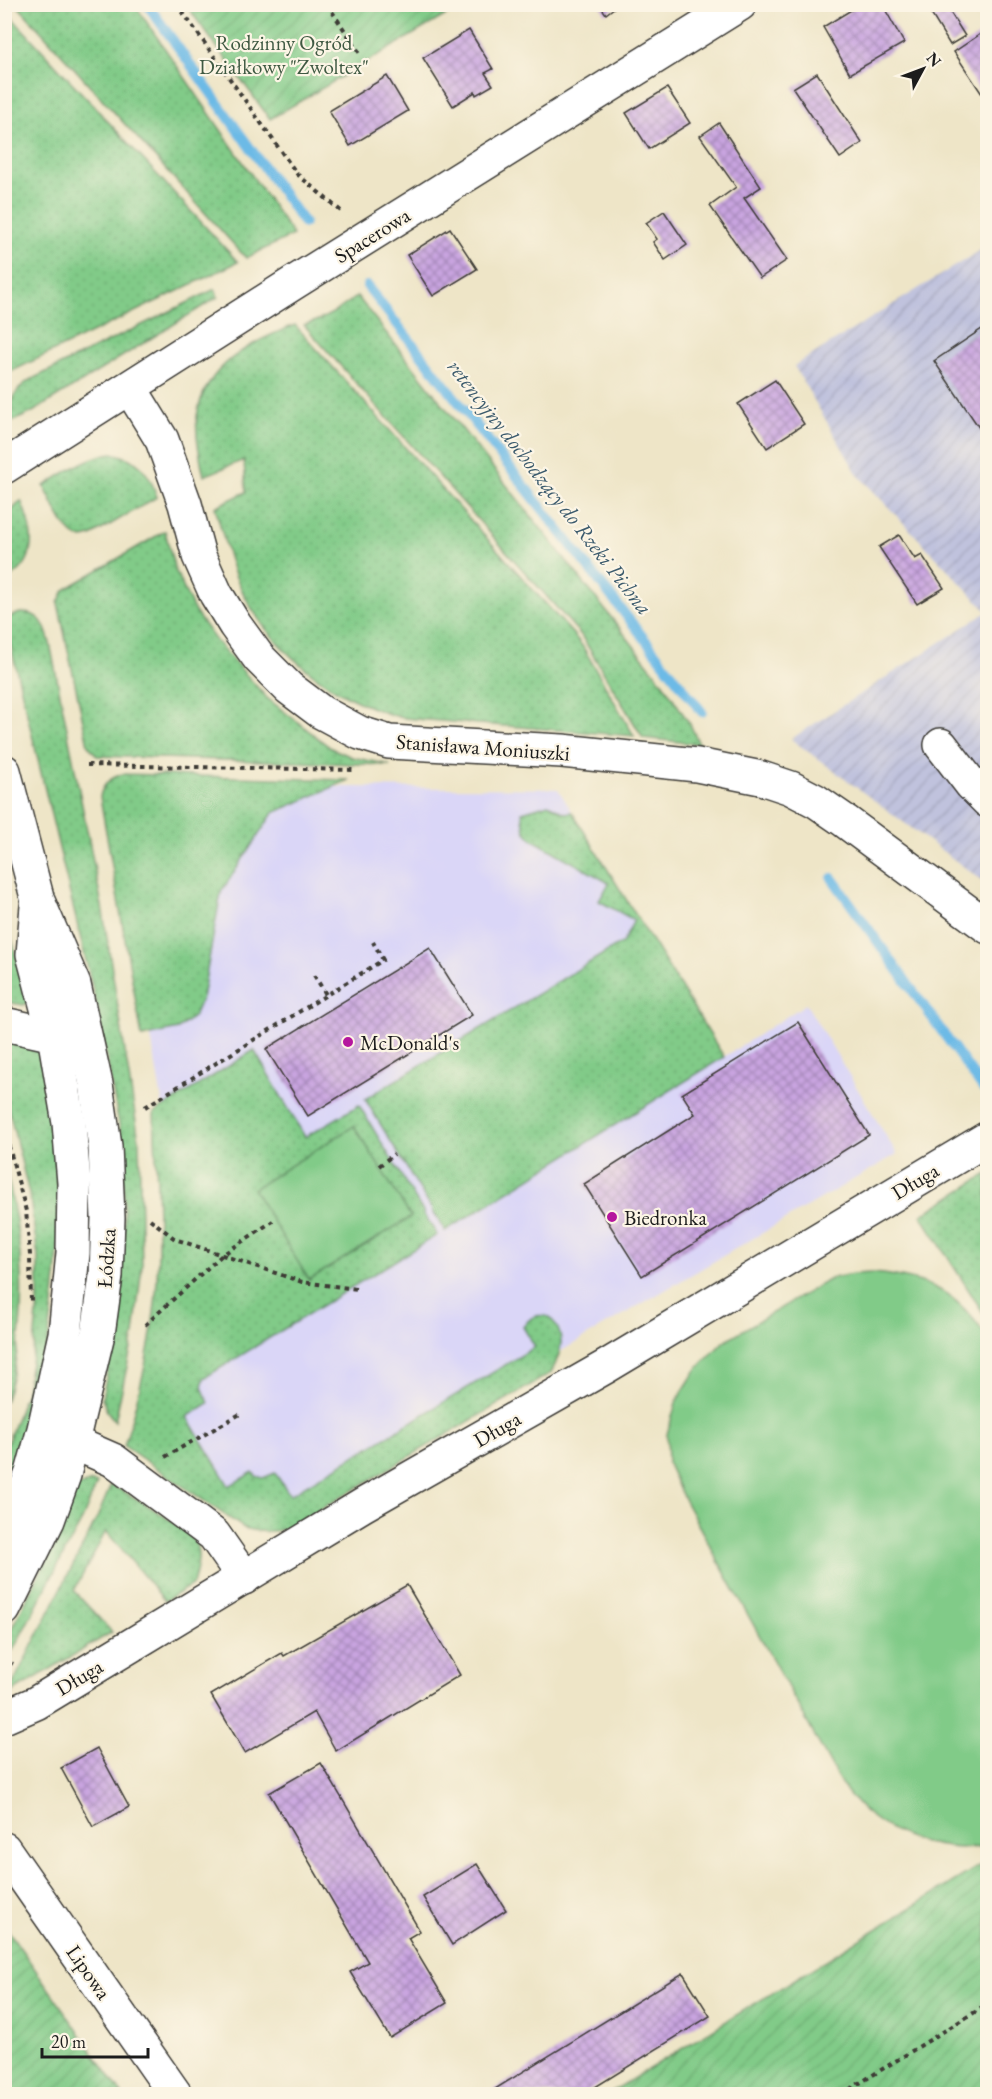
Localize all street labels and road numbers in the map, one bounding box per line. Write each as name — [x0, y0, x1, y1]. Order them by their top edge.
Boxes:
street label: Spacerowa — [329, 201, 416, 269]
street label: Stanisława Moniuszki — [395, 727, 571, 767]
street label: Długa — [886, 1156, 944, 1206]
street label: Łódzka — [90, 1227, 122, 1289]
street label: Długa — [468, 1404, 526, 1453]
street label: Długa — [50, 1652, 108, 1702]
street label: Lipowa — [60, 1939, 118, 2005]

